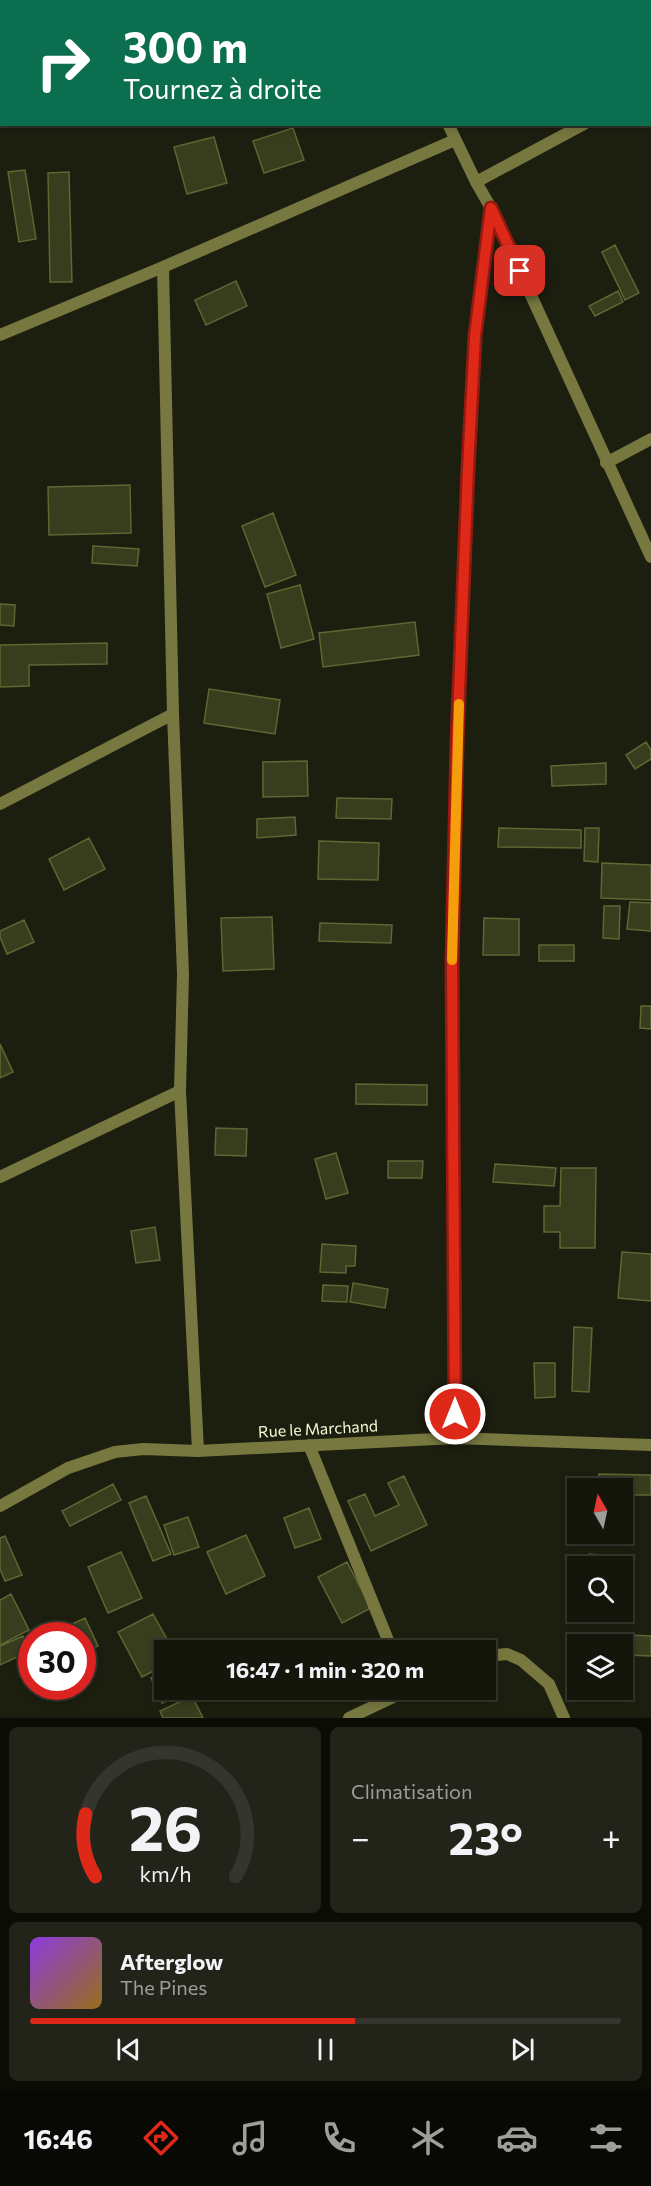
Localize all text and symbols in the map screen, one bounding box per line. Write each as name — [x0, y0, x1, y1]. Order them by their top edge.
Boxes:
text: 300 m — [123, 20, 248, 72]
icon: right — [24, 24, 102, 102]
text: Tournez à droite — [123, 72, 322, 105]
pin — [494, 245, 545, 296]
icon: arrive — [503, 254, 536, 287]
position arrow — [423, 1382, 487, 1446]
street label: Rue le Marchand — [258, 1415, 378, 1441]
north arrow — [567, 1478, 633, 1544]
map controls — [567, 1478, 633, 1700]
button: search — [567, 1556, 633, 1622]
speed limit sign: 30 — [18, 1622, 96, 1700]
button: layers — [567, 1634, 633, 1700]
text: 16:47 · 1 min · 320 m — [226, 1656, 424, 1683]
text: Climatisation — [351, 1779, 472, 1803]
text: 26 — [128, 1788, 202, 1864]
text: 23° — [449, 1809, 523, 1864]
text: − — [351, 1816, 370, 1857]
text: + — [602, 1816, 621, 1857]
text: km/h — [139, 1860, 191, 1886]
text: Afterglow — [120, 1948, 223, 1975]
text: The Pines — [120, 1975, 207, 1999]
icon: previous — [112, 2033, 145, 2066]
icon: pause — [309, 2033, 342, 2066]
icon: next — [506, 2033, 539, 2066]
icon: directions — [140, 2117, 182, 2159]
icon: music — [229, 2117, 271, 2159]
icon: phone — [318, 2117, 360, 2159]
icon: climate — [407, 2117, 449, 2159]
icon: car — [496, 2117, 538, 2159]
icon: filters — [585, 2117, 627, 2159]
text: 16:46 — [24, 2122, 93, 2155]

